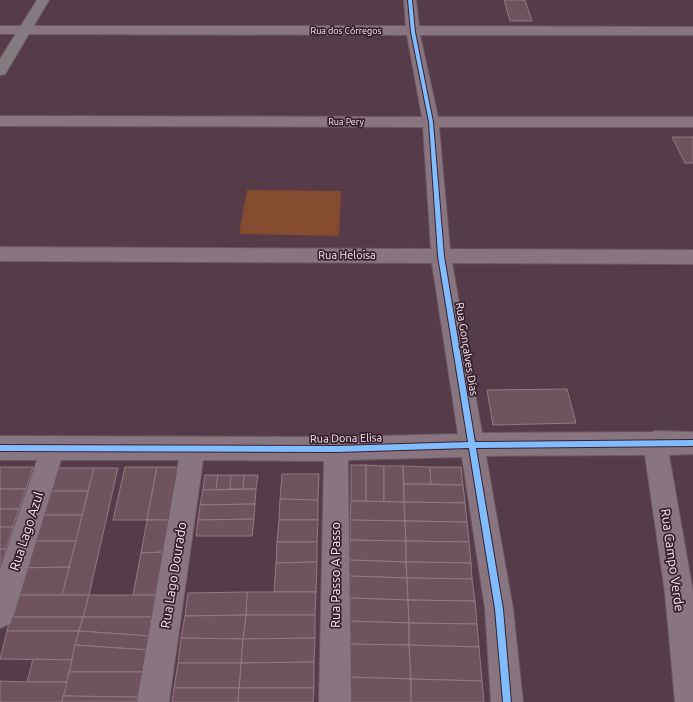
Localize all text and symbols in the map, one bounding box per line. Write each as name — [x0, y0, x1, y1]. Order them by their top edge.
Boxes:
street label: Rua dos Córregos — [311, 26, 382, 36]
street label: Rua Pery — [328, 117, 364, 127]
street label: Rua Heloisa — [318, 249, 376, 261]
street label: Rua Gonçalves Días — [454, 301, 480, 397]
street label: Rua Dona Elisa — [310, 431, 382, 445]
street label: Rua Lago Azul — [7, 489, 46, 572]
street label: Rua Campo Verde — [659, 508, 687, 612]
street label: Rua Lago Dourado — [158, 521, 188, 629]
street label: Rua Passo A Passo — [328, 522, 342, 628]

